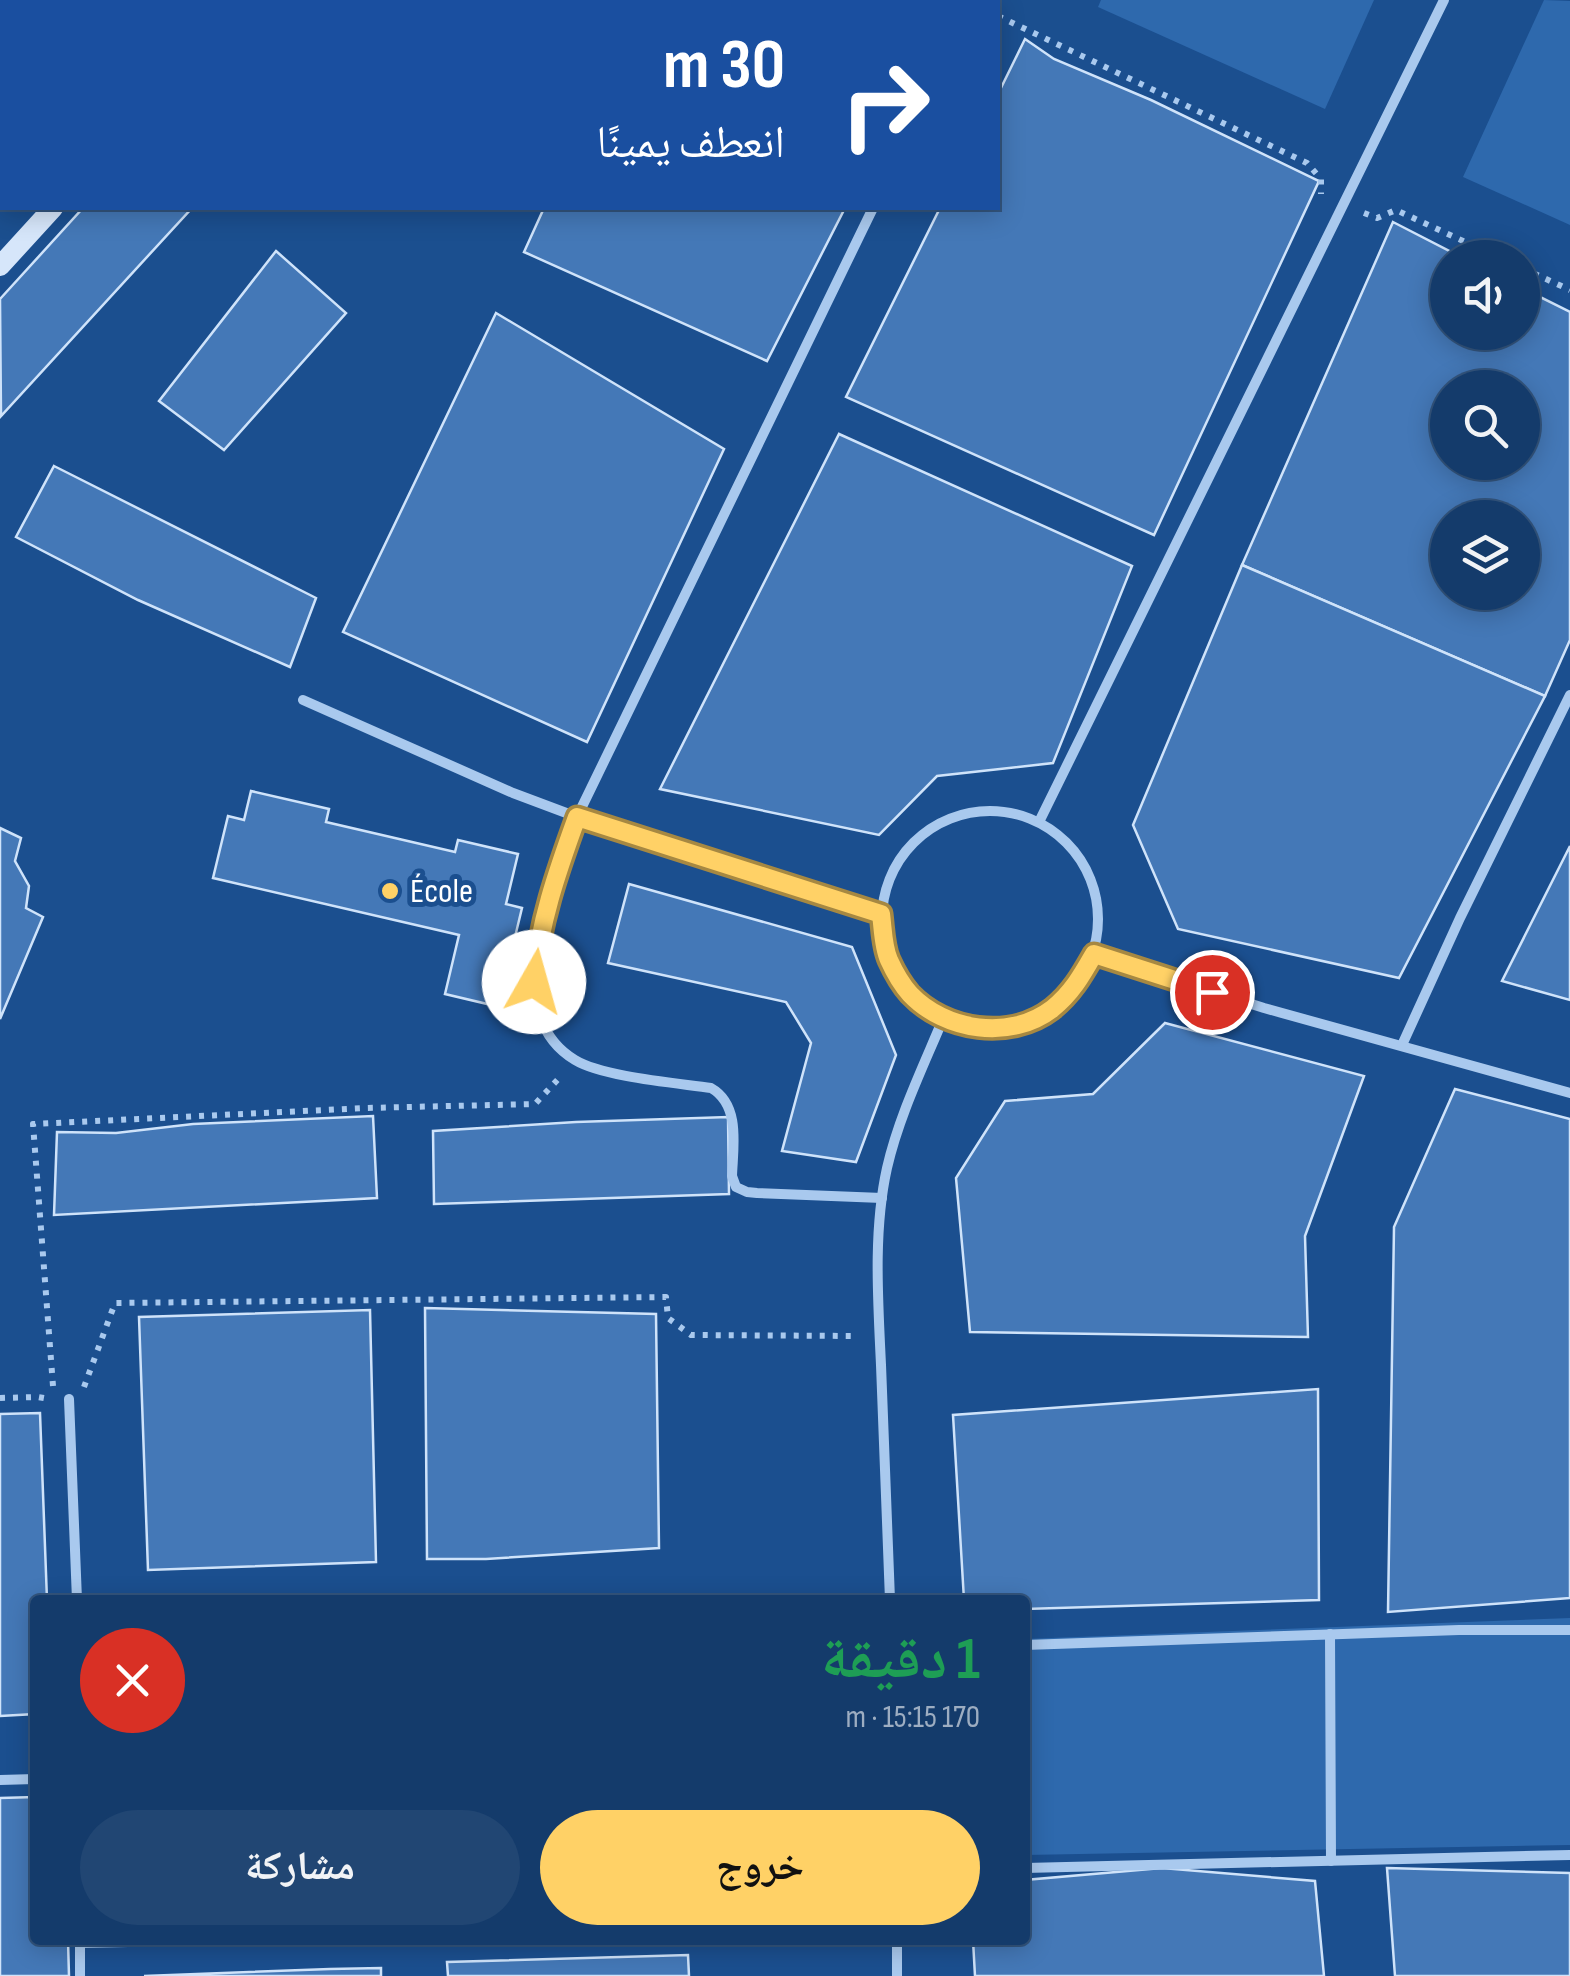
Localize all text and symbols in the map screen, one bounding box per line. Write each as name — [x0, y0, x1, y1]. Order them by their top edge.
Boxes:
text: 30 m — [663, 24, 785, 108]
icon: right — [820, 40, 950, 170]
text: انعطف يمينًا — [596, 116, 785, 171]
map controls — [1430, 240, 1540, 610]
button: sound — [1430, 240, 1540, 350]
button: search — [1430, 370, 1540, 480]
button: layers — [1430, 500, 1540, 610]
place label: École — [410, 870, 473, 913]
marker: École — [379, 880, 401, 902]
position arrow — [482, 930, 586, 1034]
pin — [1170, 950, 1255, 1035]
icon: arrive — [1185, 965, 1240, 1020]
text: 1 دقيقة — [821, 1624, 980, 1696]
button: close — [80, 1628, 185, 1733]
text: 170 m · 15:15 — [846, 1698, 980, 1737]
button: مشاركة — [80, 1810, 520, 1925]
button: خروج — [540, 1810, 980, 1925]

